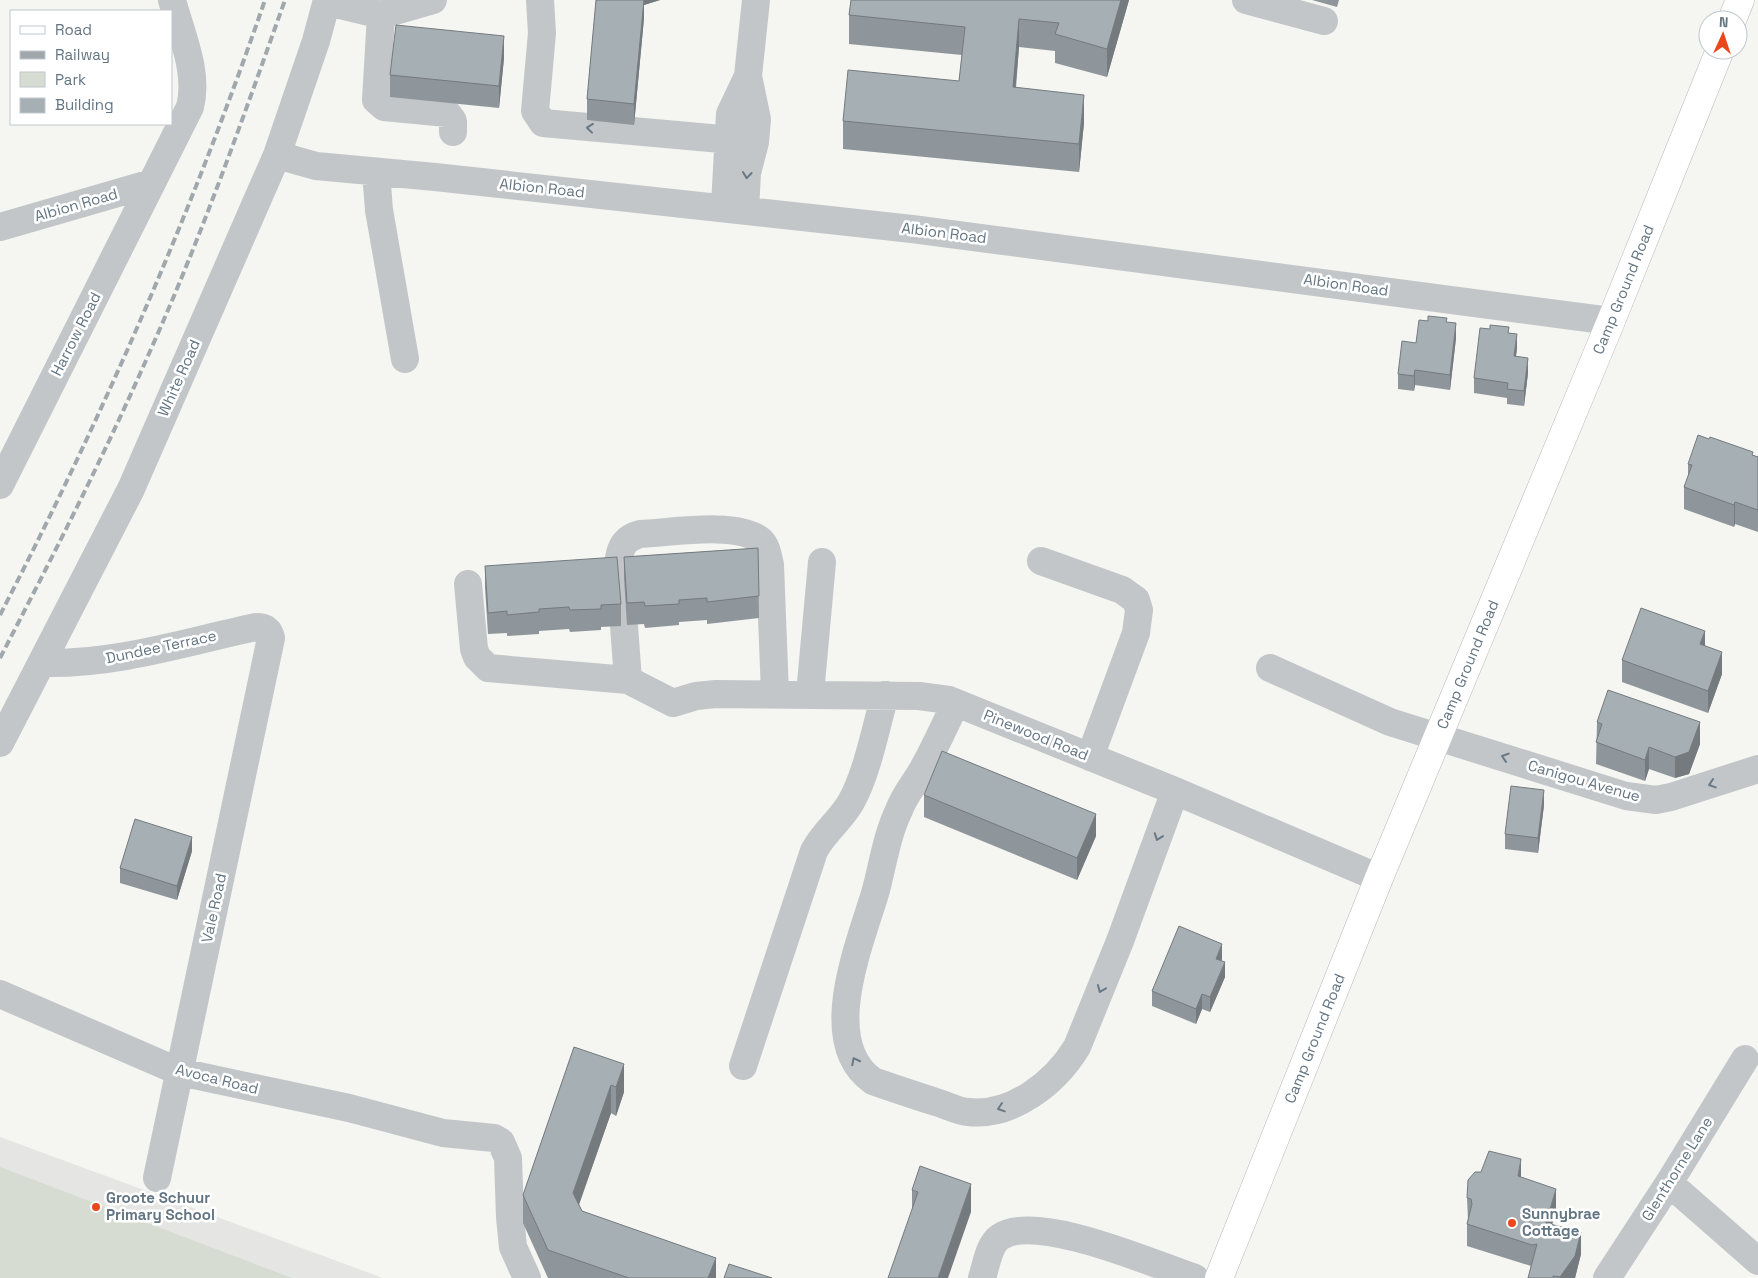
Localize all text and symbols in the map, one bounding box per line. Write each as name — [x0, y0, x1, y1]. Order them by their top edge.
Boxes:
legend — [10, 10, 172, 125]
north arrow — [1698, 10, 1748, 60]
text: N — [1719, 13, 1729, 31]
text: Road — [55, 20, 92, 39]
text: Railway — [55, 45, 110, 64]
text: Park — [55, 70, 86, 89]
text: Building — [55, 95, 114, 114]
one-way arrow — [586, 123, 594, 134]
one-way arrow — [742, 172, 753, 180]
street label: Albion Road — [498, 174, 586, 201]
street label: Albion Road — [32, 184, 120, 225]
street label: Albion Road — [900, 218, 988, 247]
street label: Camp Ground Road — [1588, 222, 1658, 357]
street label: Albion Road — [1302, 269, 1390, 300]
street label: Harrow Road — [46, 289, 105, 379]
street label: White Road — [153, 336, 204, 419]
street label: Camp Ground Road — [1432, 597, 1503, 732]
street label: Dundee Terrace — [104, 625, 218, 668]
street label: Pinewood Road — [981, 705, 1091, 764]
one-way arrow — [1502, 753, 1510, 763]
street label: Canigou Avenue — [1526, 755, 1643, 806]
one-way arrow — [1708, 778, 1716, 788]
one-way arrow — [1154, 832, 1164, 841]
street label: Vale Road — [197, 871, 230, 944]
street label: Camp Ground Road — [1280, 971, 1349, 1106]
one-way arrow — [1096, 984, 1107, 993]
one-way arrow — [851, 1057, 861, 1066]
street label: Avoca Road — [174, 1059, 260, 1098]
one-way arrow — [998, 1102, 1006, 1112]
street label: Glenthorne Lane — [1637, 1113, 1716, 1224]
place label: Groote Schuur Primary School — [106, 1188, 215, 1224]
marker: Groote Schuur Primary School — [90, 1201, 102, 1213]
place label: Sunnybrae Cottage — [1522, 1204, 1601, 1240]
marker: Sunnybrae Cottage — [1506, 1217, 1518, 1229]

